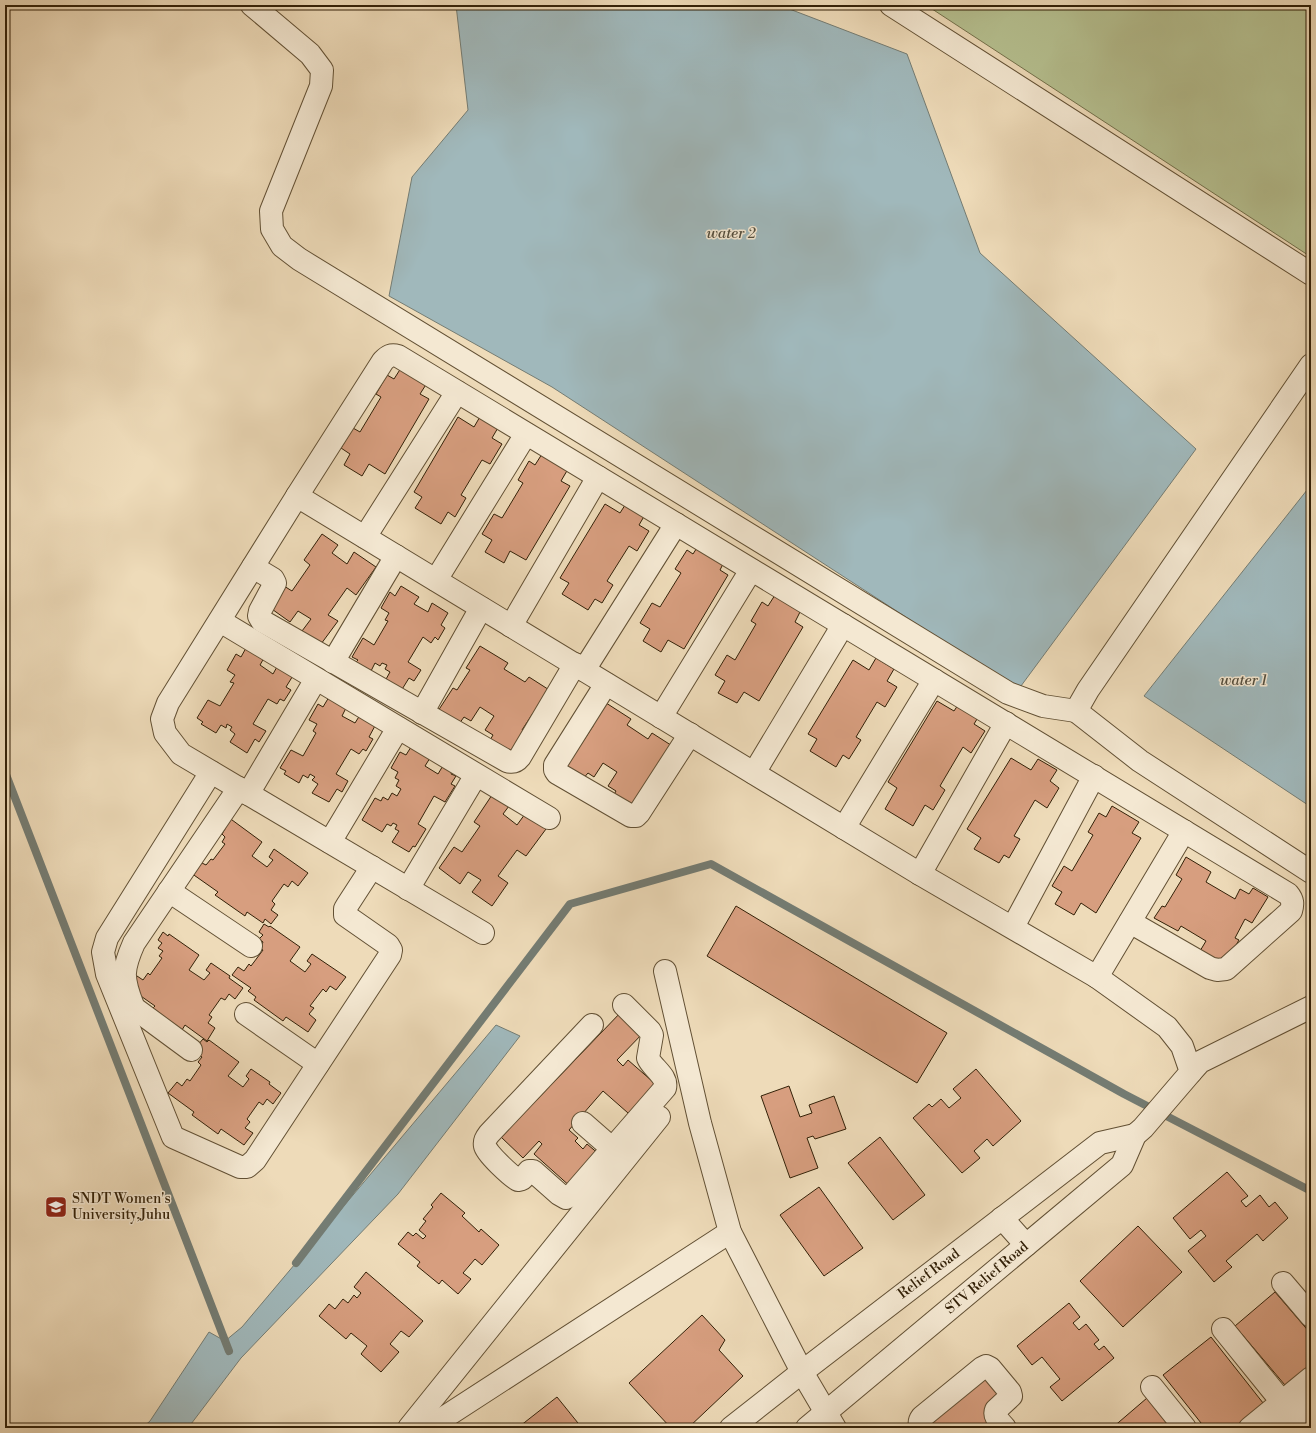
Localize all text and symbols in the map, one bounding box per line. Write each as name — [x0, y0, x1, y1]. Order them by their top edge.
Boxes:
water label: water 2 — [706, 224, 757, 243]
water label: water 1 — [1220, 671, 1267, 690]
place label: SNDT Women's University,Juhu — [72, 1190, 171, 1224]
school or university icon: SNDT Women's University,Juhu — [43, 1194, 69, 1220]
street label: STV Relief Road — [942, 1238, 1032, 1318]
street label: Relief Road — [894, 1245, 964, 1303]

